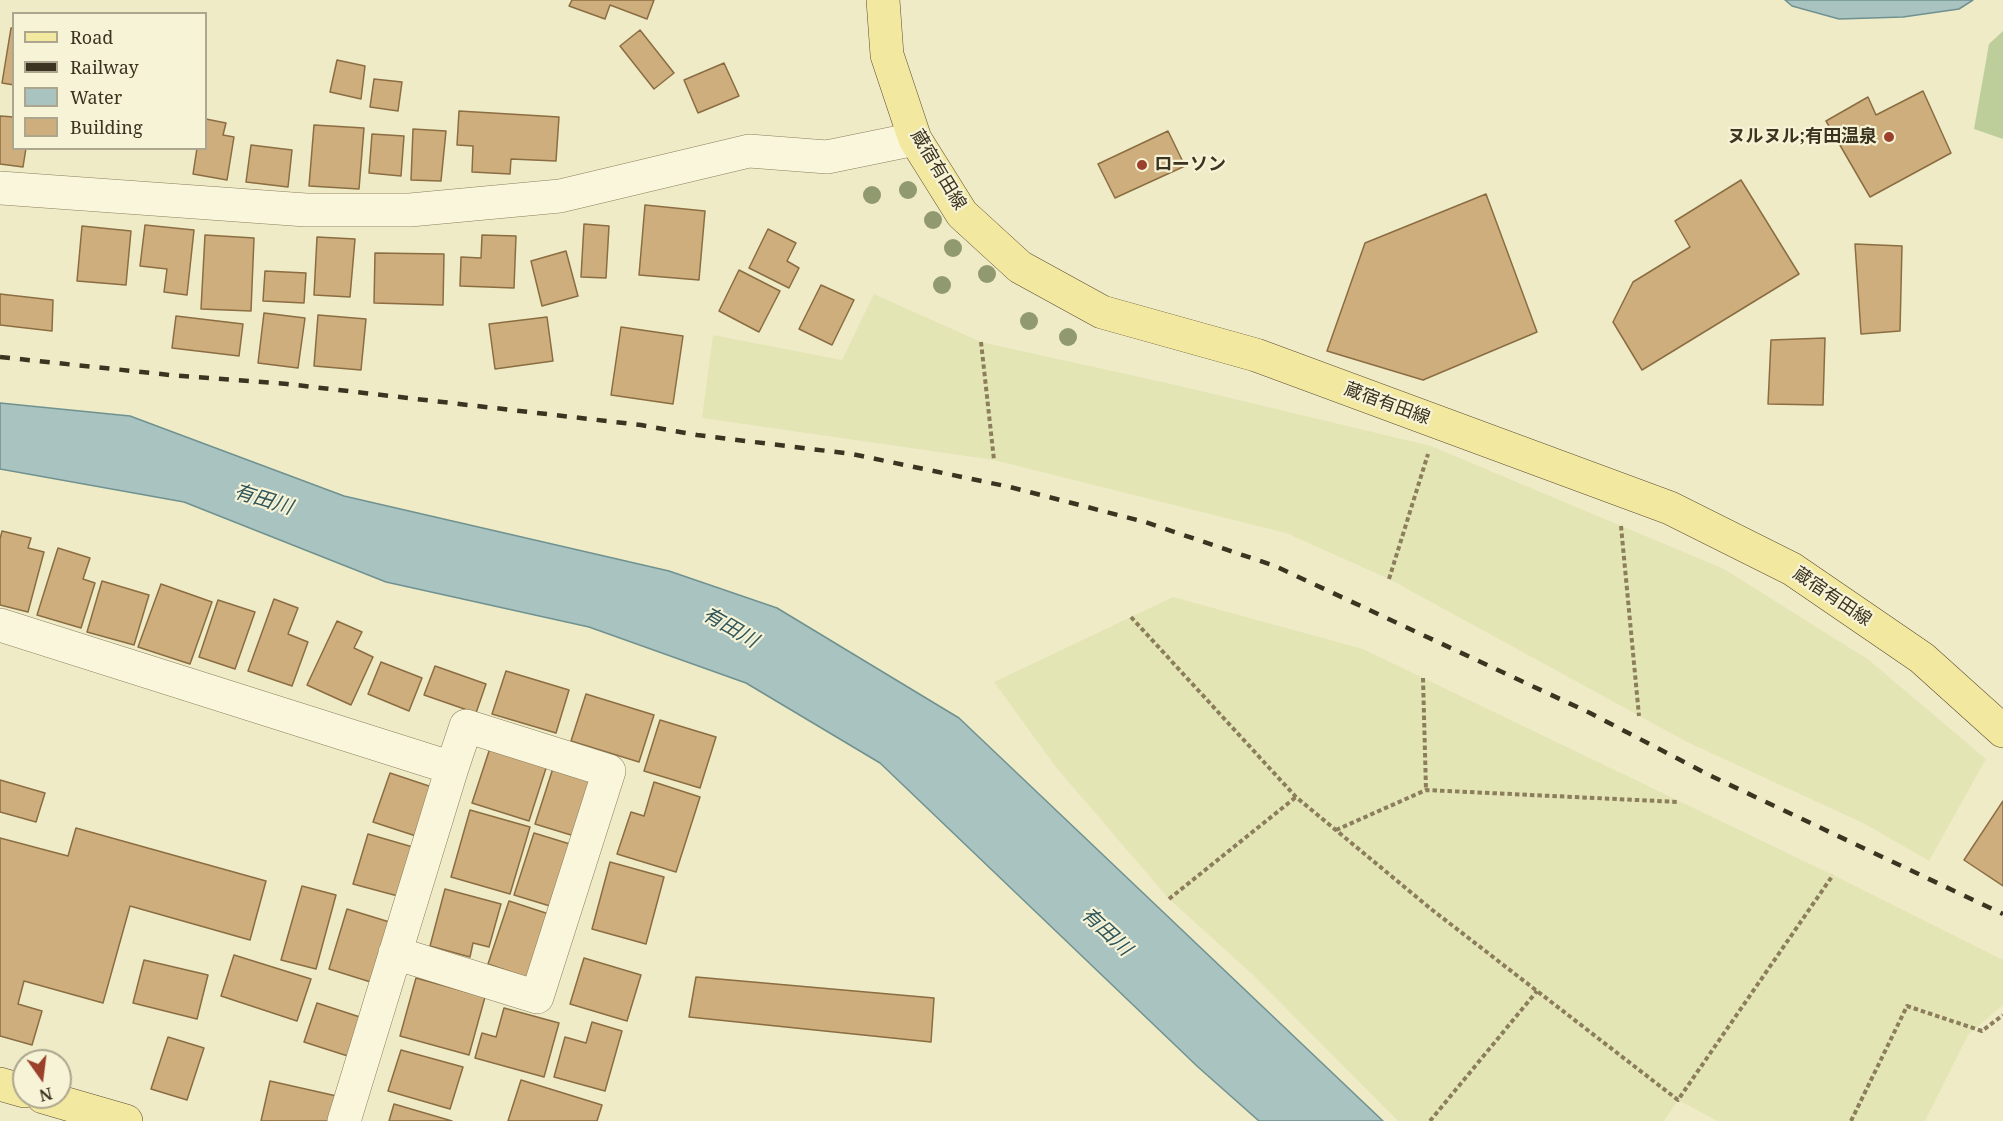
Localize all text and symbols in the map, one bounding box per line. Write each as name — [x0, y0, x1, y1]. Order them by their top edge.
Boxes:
legend — [12, 12, 207, 150]
text: Road — [70, 25, 113, 49]
text: Railway — [70, 55, 139, 79]
text: Water — [70, 85, 122, 109]
text: Building — [70, 115, 143, 139]
street label: 蔵宿有田線 — [906, 126, 970, 214]
place label: ヌルヌル;有田温泉 — [1728, 126, 1877, 148]
marker: ヌルヌル;有田温泉 — [1882, 130, 1896, 144]
place label: ローソン — [1154, 154, 1226, 176]
marker: ローソン — [1135, 158, 1149, 172]
street label: 蔵宿有田線 — [1341, 378, 1433, 430]
water label: 有田川 — [231, 480, 295, 520]
street label: 蔵宿有田線 — [1789, 563, 1875, 631]
water label: 有田川 — [698, 603, 762, 653]
water label: 有田川 — [1076, 903, 1136, 961]
north arrow — [12, 1049, 72, 1109]
text: N — [37, 1082, 55, 1107]

